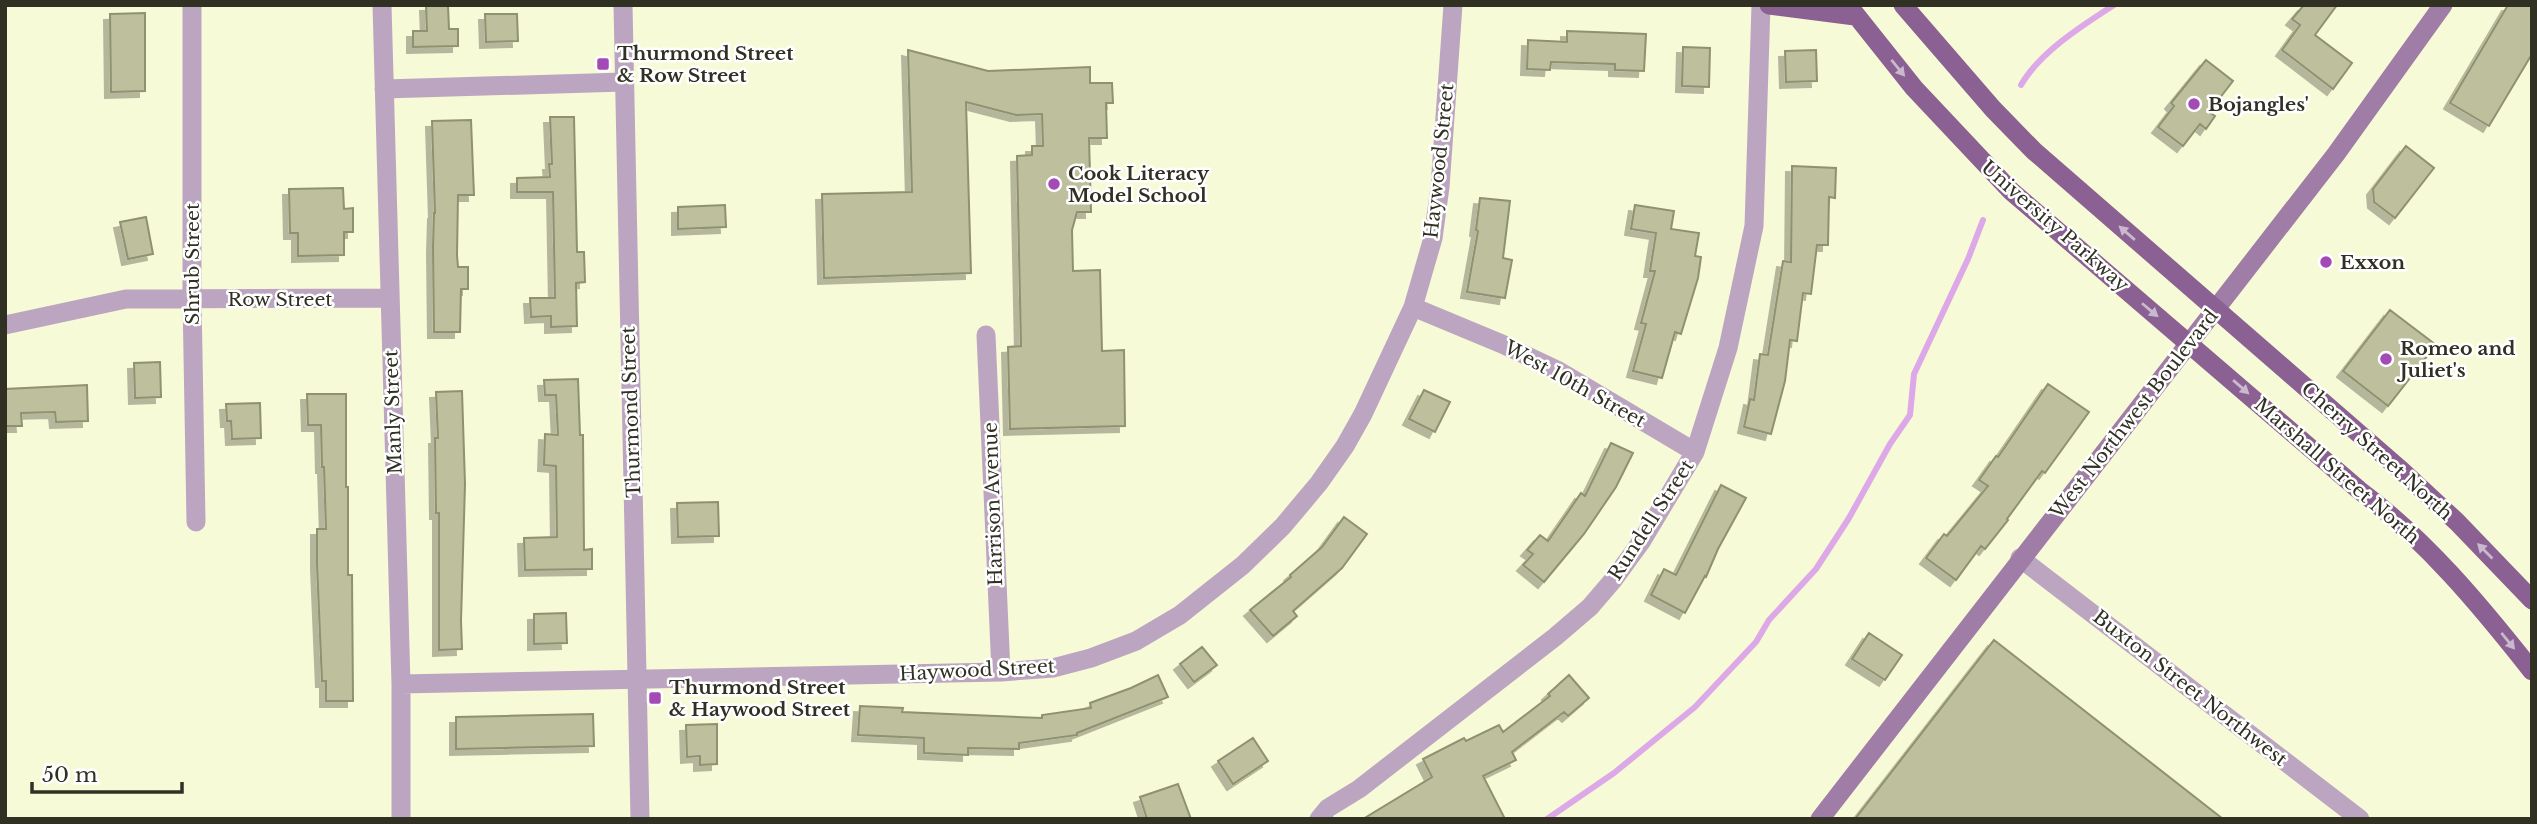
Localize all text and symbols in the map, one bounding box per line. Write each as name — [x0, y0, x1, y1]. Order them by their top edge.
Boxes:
place label: Thurmond Street & Row Street — [617, 42, 794, 87]
marker: Thurmond Street & Row Street — [595, 56, 611, 72]
one-way arrow — [1890, 60, 1905, 77]
street label: Haywood Street — [1419, 81, 1459, 240]
place label: Bojangles' — [2208, 93, 2309, 116]
marker: Bojangles' — [2186, 96, 2202, 112]
street label: University Parkway — [1976, 156, 2134, 296]
place label: Cook Literacy Model School — [1068, 162, 1210, 207]
marker: Cook Literacy Model School — [1046, 176, 1062, 192]
street label: Shrub Street — [181, 202, 204, 325]
one-way arrow — [2118, 225, 2136, 241]
place label: Exxon — [2340, 251, 2405, 274]
marker: Exxon — [2318, 254, 2334, 270]
street label: Row Street — [227, 288, 333, 311]
one-way arrow — [2142, 302, 2159, 317]
street label: West Northwest Boulevard — [2045, 305, 2223, 524]
street label: Thurmond Street — [616, 325, 645, 498]
street label: West 10th Street — [1499, 335, 1650, 433]
place label: Romeo and Juliet's — [2396, 337, 2515, 382]
street label: Manly Street — [379, 349, 407, 475]
marker: Romeo and Juliet's — [2378, 351, 2394, 367]
street label: Cherry Street North — [2297, 377, 2457, 525]
one-way arrow — [2232, 379, 2250, 395]
street label: Marshall Street North — [2250, 393, 2424, 549]
street label: Harrison Avenue — [979, 422, 1007, 586]
street label: Rundell Street — [1603, 455, 1699, 585]
one-way arrow — [2476, 542, 2493, 559]
street label: Buxton Street Northwest — [2088, 605, 2292, 771]
one-way arrow — [2500, 631, 2515, 649]
street label: Haywood Street — [899, 654, 1056, 686]
place label: Thurmond Street & Haywood Street — [669, 676, 851, 721]
marker: Thurmond Street & Haywood Street — [647, 690, 663, 706]
scale bar — [32, 750, 182, 794]
text: 50 m — [42, 762, 98, 788]

